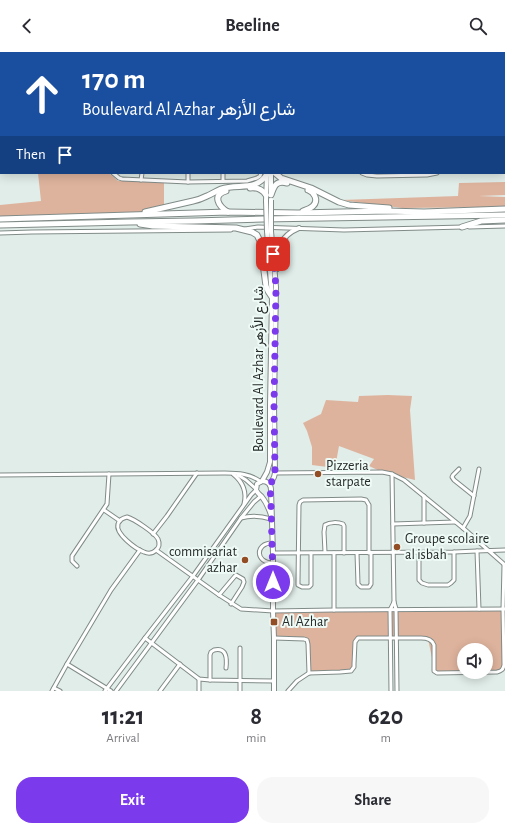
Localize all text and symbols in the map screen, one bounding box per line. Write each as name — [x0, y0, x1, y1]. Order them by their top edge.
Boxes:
icon: back — [16, 15, 38, 37]
icon: search — [467, 15, 489, 37]
text: Beeline — [225, 17, 280, 35]
text: 170 m — [82, 66, 146, 94]
icon: ahead — [16, 68, 68, 120]
text: Boulevard Al Azhar شارع الأزهر — [82, 101, 296, 119]
icon: arrive — [54, 144, 76, 166]
text: Then — [16, 147, 46, 162]
pin — [256, 237, 290, 271]
icon: arrive — [262, 243, 284, 265]
street label: Boulevard Al Azhar شارع الأزهر — [250, 286, 269, 452]
place label: Pizzeria starpate — [326, 459, 371, 489]
marker: Pizzeria starpate — [313, 469, 323, 479]
place label: Groupe scolaire al isbah — [405, 532, 489, 562]
marker: Groupe scolaire al isbah — [392, 542, 402, 552]
place label: commisariat azhar — [169, 545, 238, 575]
marker: commisariat azhar — [240, 555, 250, 565]
position arrow — [252, 561, 294, 603]
place label: Al Azhar — [282, 615, 328, 629]
marker: Al Azhar — [269, 617, 279, 627]
map controls — [457, 643, 493, 679]
button: sound — [457, 643, 493, 679]
text: 11:21 — [102, 705, 144, 729]
text: 8 — [250, 705, 262, 729]
text: 620 — [368, 705, 403, 729]
text: Arrival — [106, 732, 140, 745]
text: min — [246, 732, 266, 745]
text: m — [380, 732, 391, 745]
button: Exit — [16, 777, 249, 823]
button: Share — [257, 777, 489, 823]

